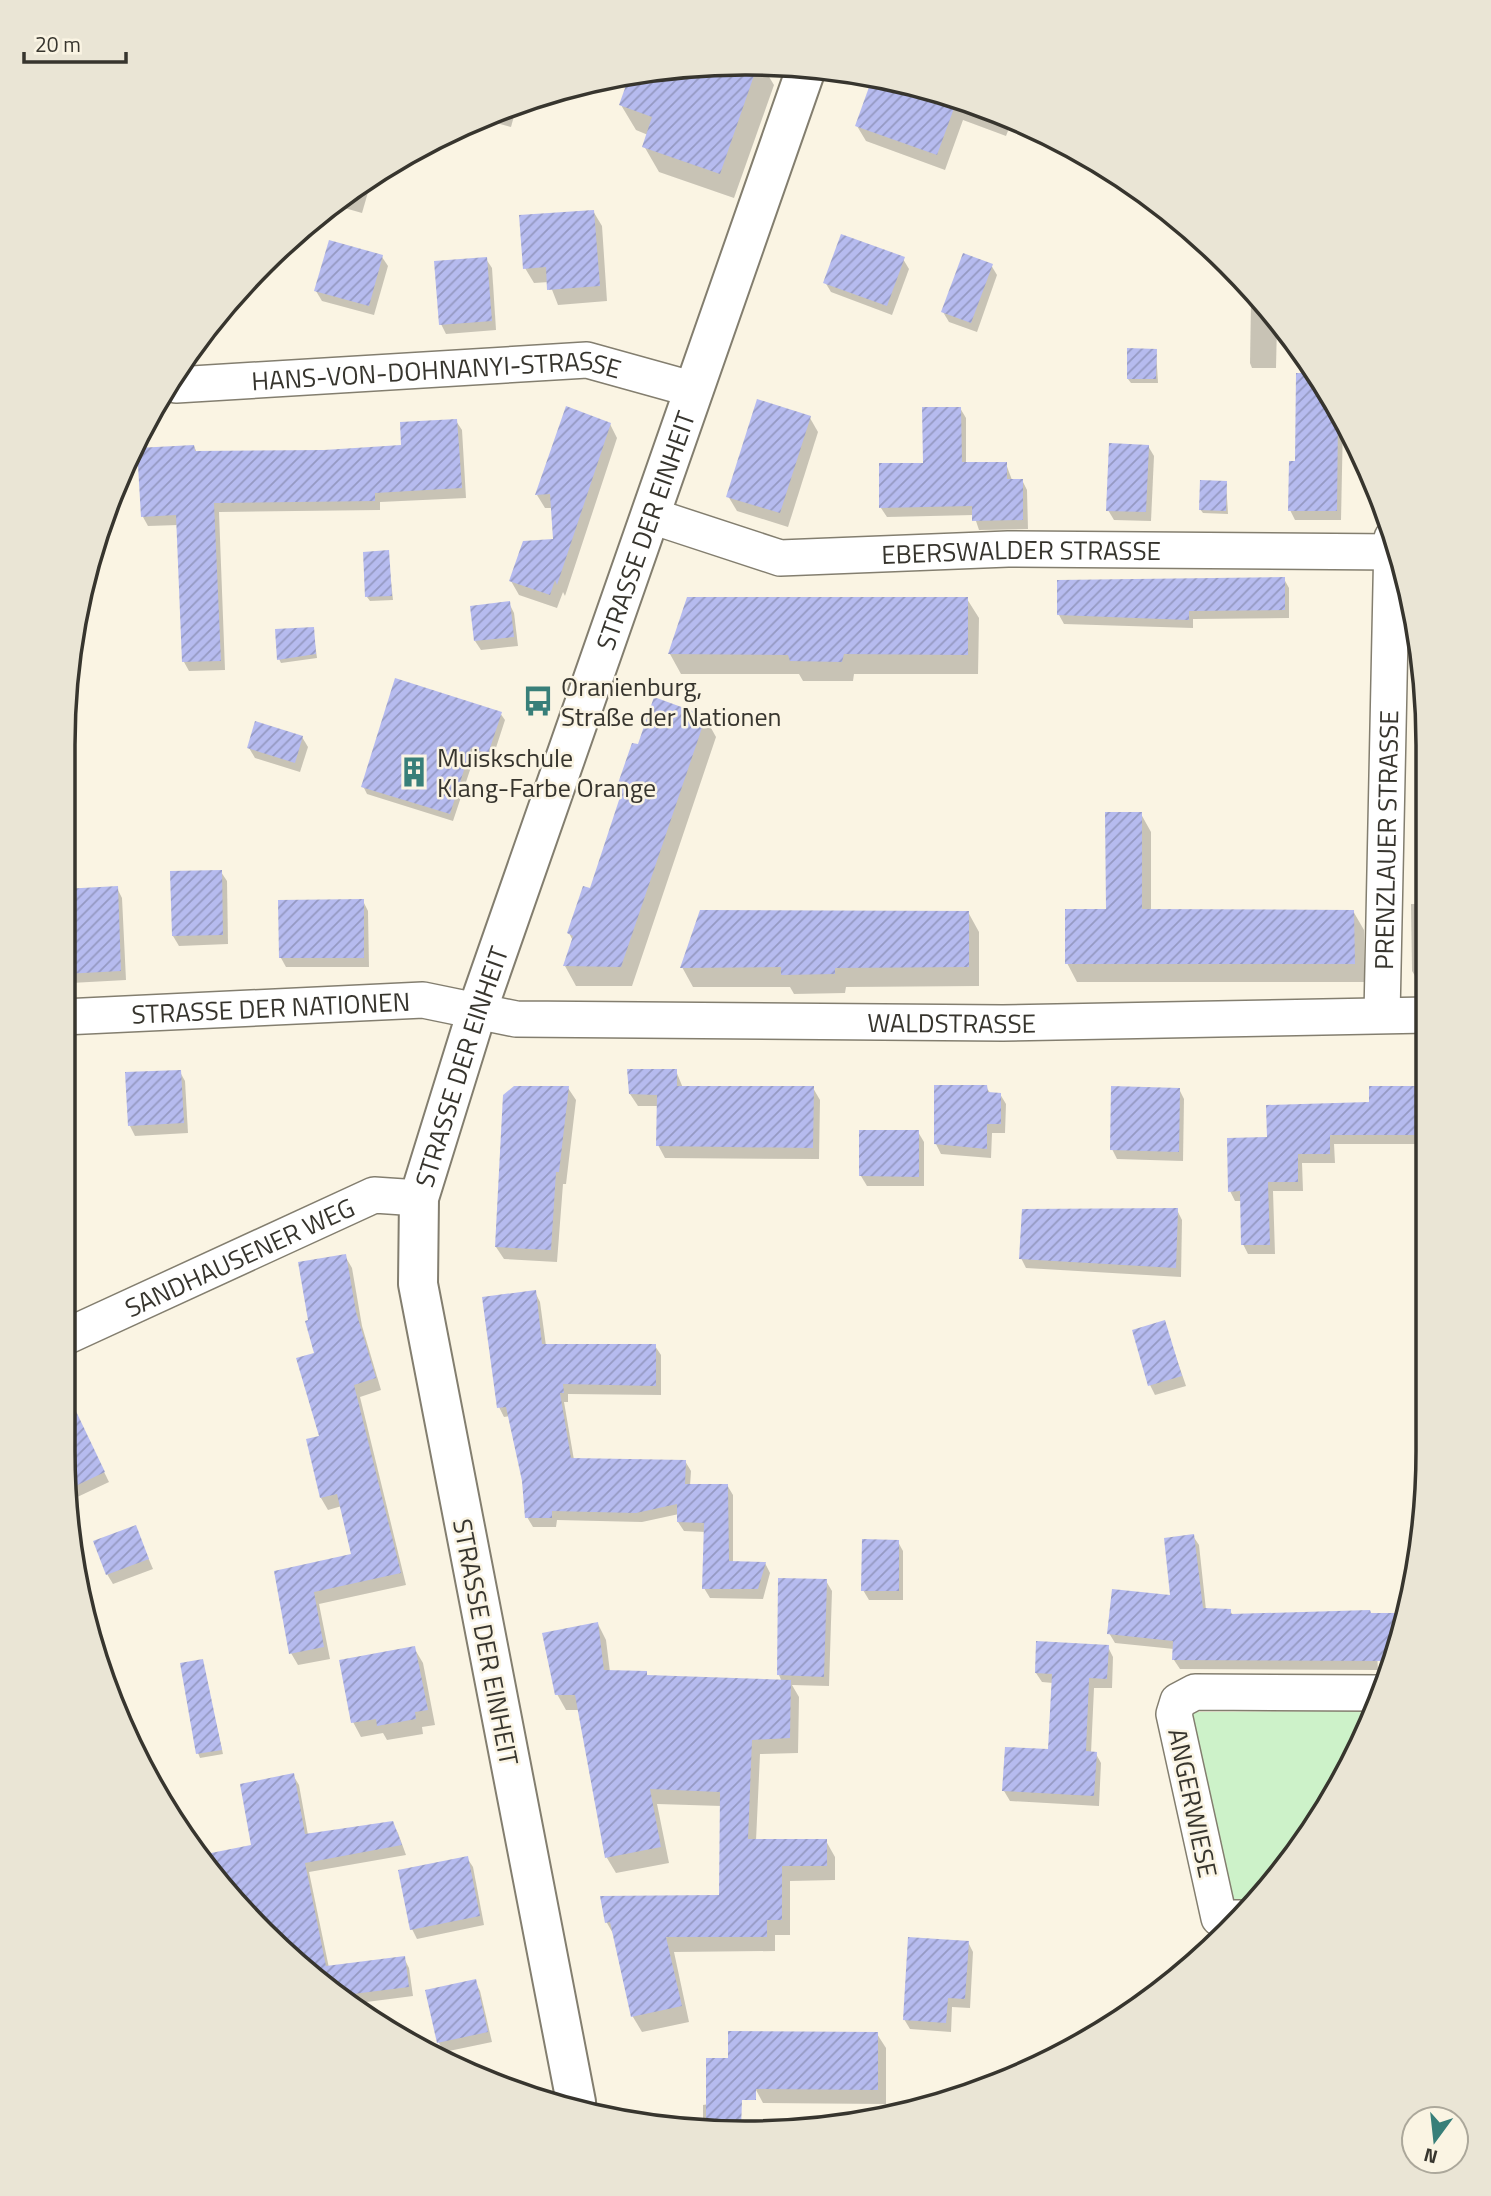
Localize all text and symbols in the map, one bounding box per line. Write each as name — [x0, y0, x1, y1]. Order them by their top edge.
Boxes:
scale bar — [24, 21, 126, 65]
text: 20 m — [35, 28, 81, 60]
street label: HANS-VON-DOHNANYI-STRASSE — [250, 340, 626, 400]
street label: STRASSE DER EINHEIT — [585, 405, 705, 655]
street label: EBERSWALDER STRASSE — [881, 529, 1161, 573]
place label: Oranienburg, Straße der Nationen — [561, 667, 782, 736]
bus stop icon: Oranienburg, Straße der Nationen — [521, 684, 555, 718]
street label: PRENZLAUER STRASSE — [1363, 710, 1408, 970]
place label: Muiskschule Klang-Farbe Orange — [437, 738, 656, 807]
building icon: Muiskschule Klang-Farbe Orange — [397, 755, 431, 789]
street label: STRASSE DER EINHEIT — [404, 941, 518, 1192]
street label: STRASSE DER NATIONEN — [131, 981, 411, 1033]
street label: WALDSTRASSE — [867, 1002, 1036, 1043]
street label: SANDHAUSENER WEG — [118, 1187, 360, 1327]
street label: STRASSE DER EINHEIT — [443, 1515, 529, 1769]
street label: ANGERWIESE — [1158, 1725, 1228, 1881]
north arrow — [1400, 2105, 1470, 2175]
text: N — [1420, 2141, 1441, 2173]

